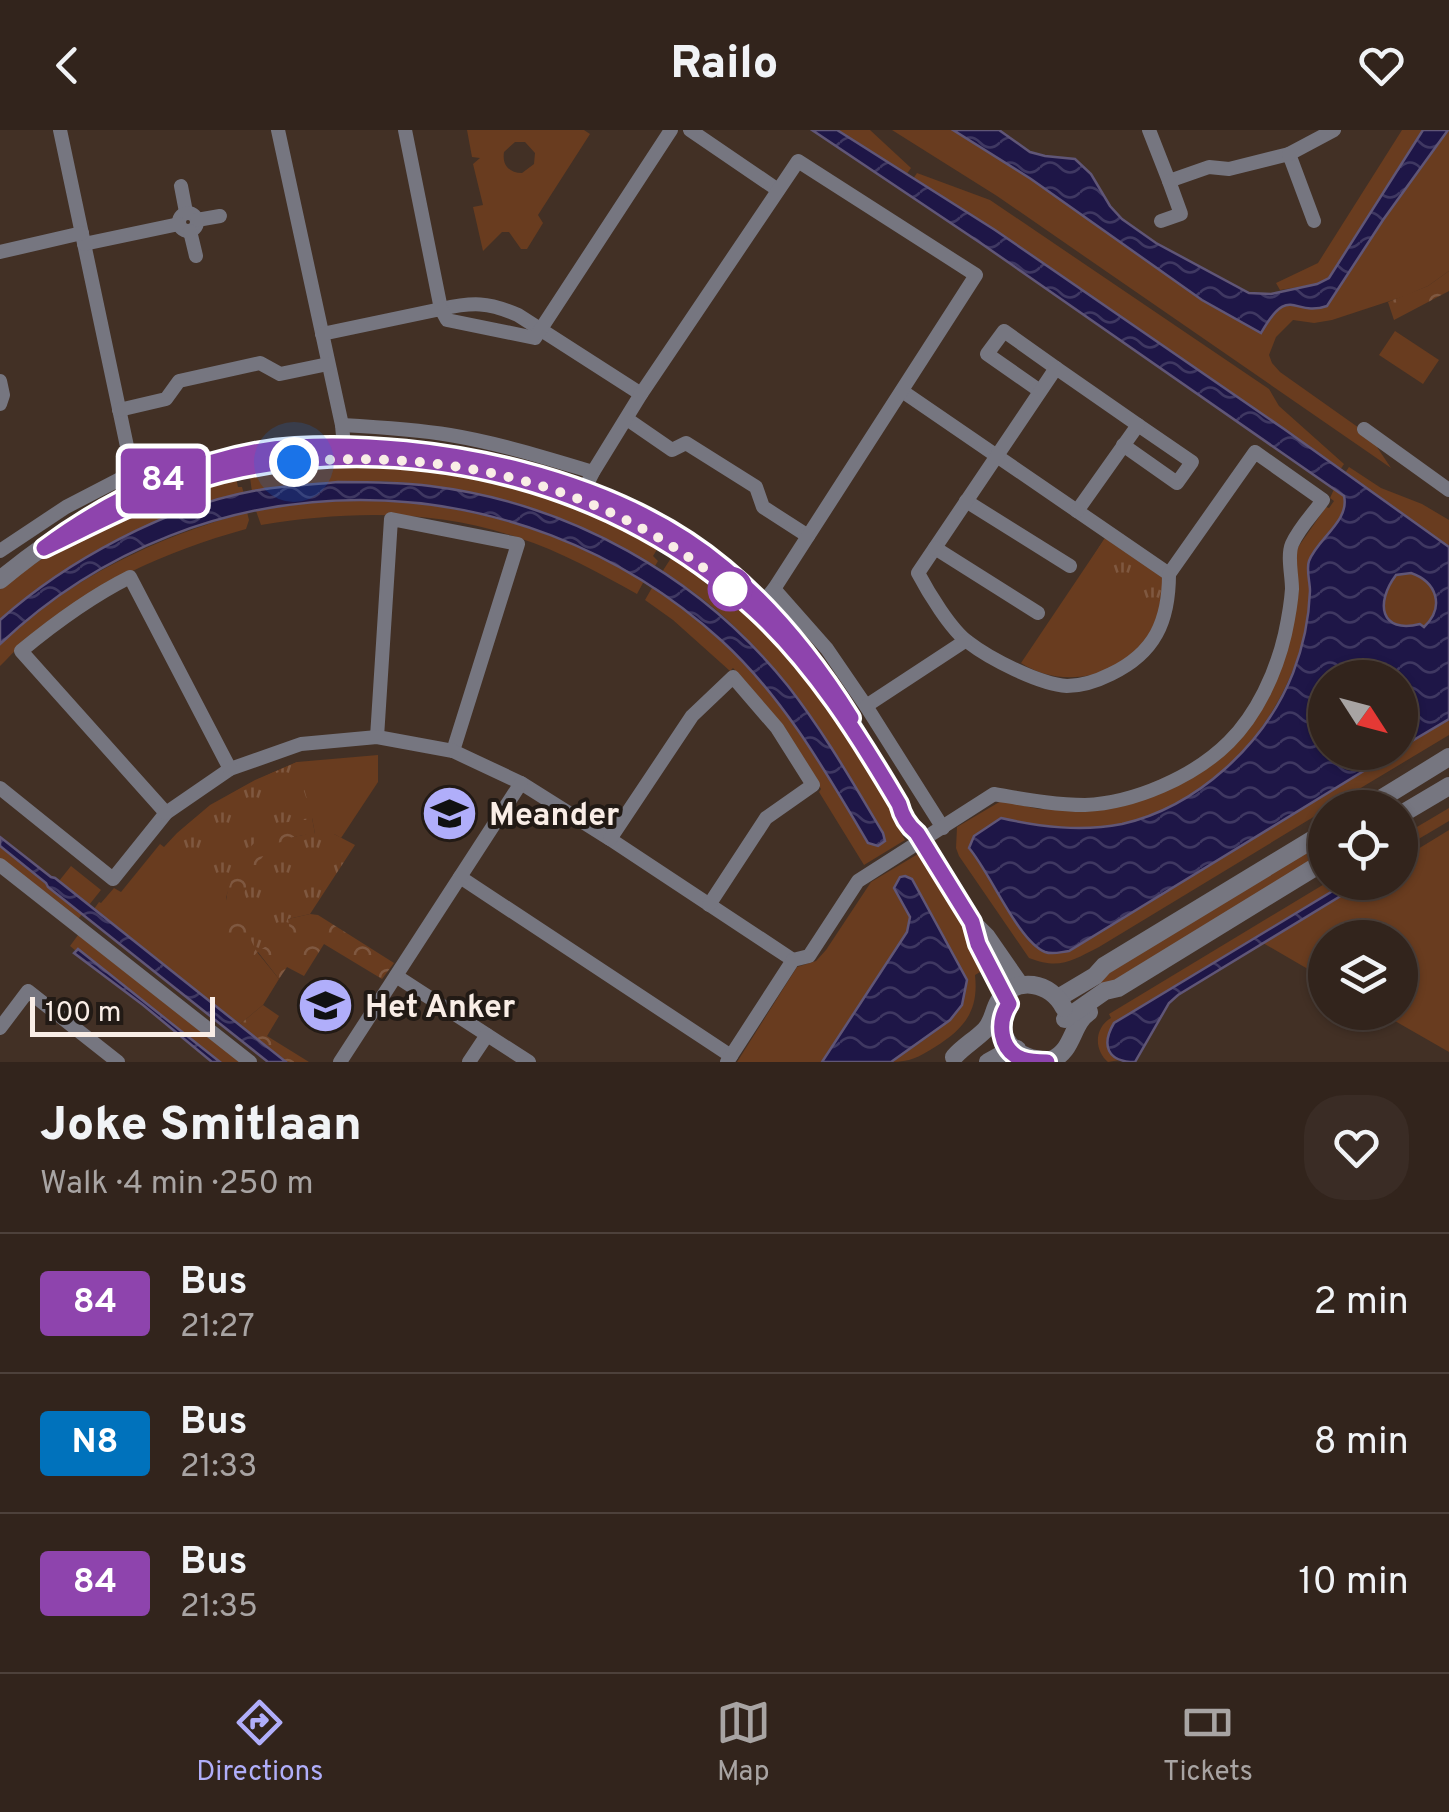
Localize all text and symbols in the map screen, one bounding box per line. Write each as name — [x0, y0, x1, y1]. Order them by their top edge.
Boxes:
text: Railo — [671, 37, 778, 94]
icon: back — [40, 38, 95, 93]
icon: heart — [1354, 38, 1409, 93]
your location — [269, 437, 319, 487]
line badge: 84 — [118, 448, 208, 514]
text: 84 — [141, 459, 185, 503]
unlabelled marker — [709, 568, 751, 610]
north arrow — [1308, 660, 1418, 770]
map controls — [1308, 660, 1418, 1030]
school or university icon: Meander — [420, 784, 480, 844]
button: locate — [1308, 790, 1418, 900]
place label: Meander — [489, 797, 619, 837]
button: layers — [1308, 920, 1418, 1030]
school or university icon: Het Anker — [296, 976, 356, 1036]
place label: Het Anker — [365, 989, 515, 1029]
scale bar — [30, 992, 215, 1036]
text: 100 m — [45, 996, 121, 1032]
button: heart — [1304, 1095, 1409, 1200]
text: Joke Smitlaan — [40, 1097, 362, 1157]
text: Walk · 4 min · 250 m — [40, 1165, 314, 1205]
text: Bus — [180, 1259, 247, 1308]
text: 2 min — [1314, 1279, 1409, 1328]
text: 84 — [73, 1281, 117, 1325]
text: 21:27 — [180, 1308, 255, 1348]
text: Bus — [180, 1399, 247, 1448]
text: 8 min — [1314, 1419, 1409, 1468]
text: N8 — [71, 1421, 119, 1465]
text: 21:33 — [180, 1448, 257, 1488]
text: Bus — [180, 1539, 247, 1588]
text: 10 min — [1298, 1559, 1409, 1608]
text: 84 — [73, 1561, 117, 1605]
text: 21:35 — [180, 1588, 258, 1628]
tab: Directions — [196, 1695, 323, 1791]
tab: Map — [716, 1695, 771, 1791]
tab: Tickets — [1163, 1695, 1253, 1791]

